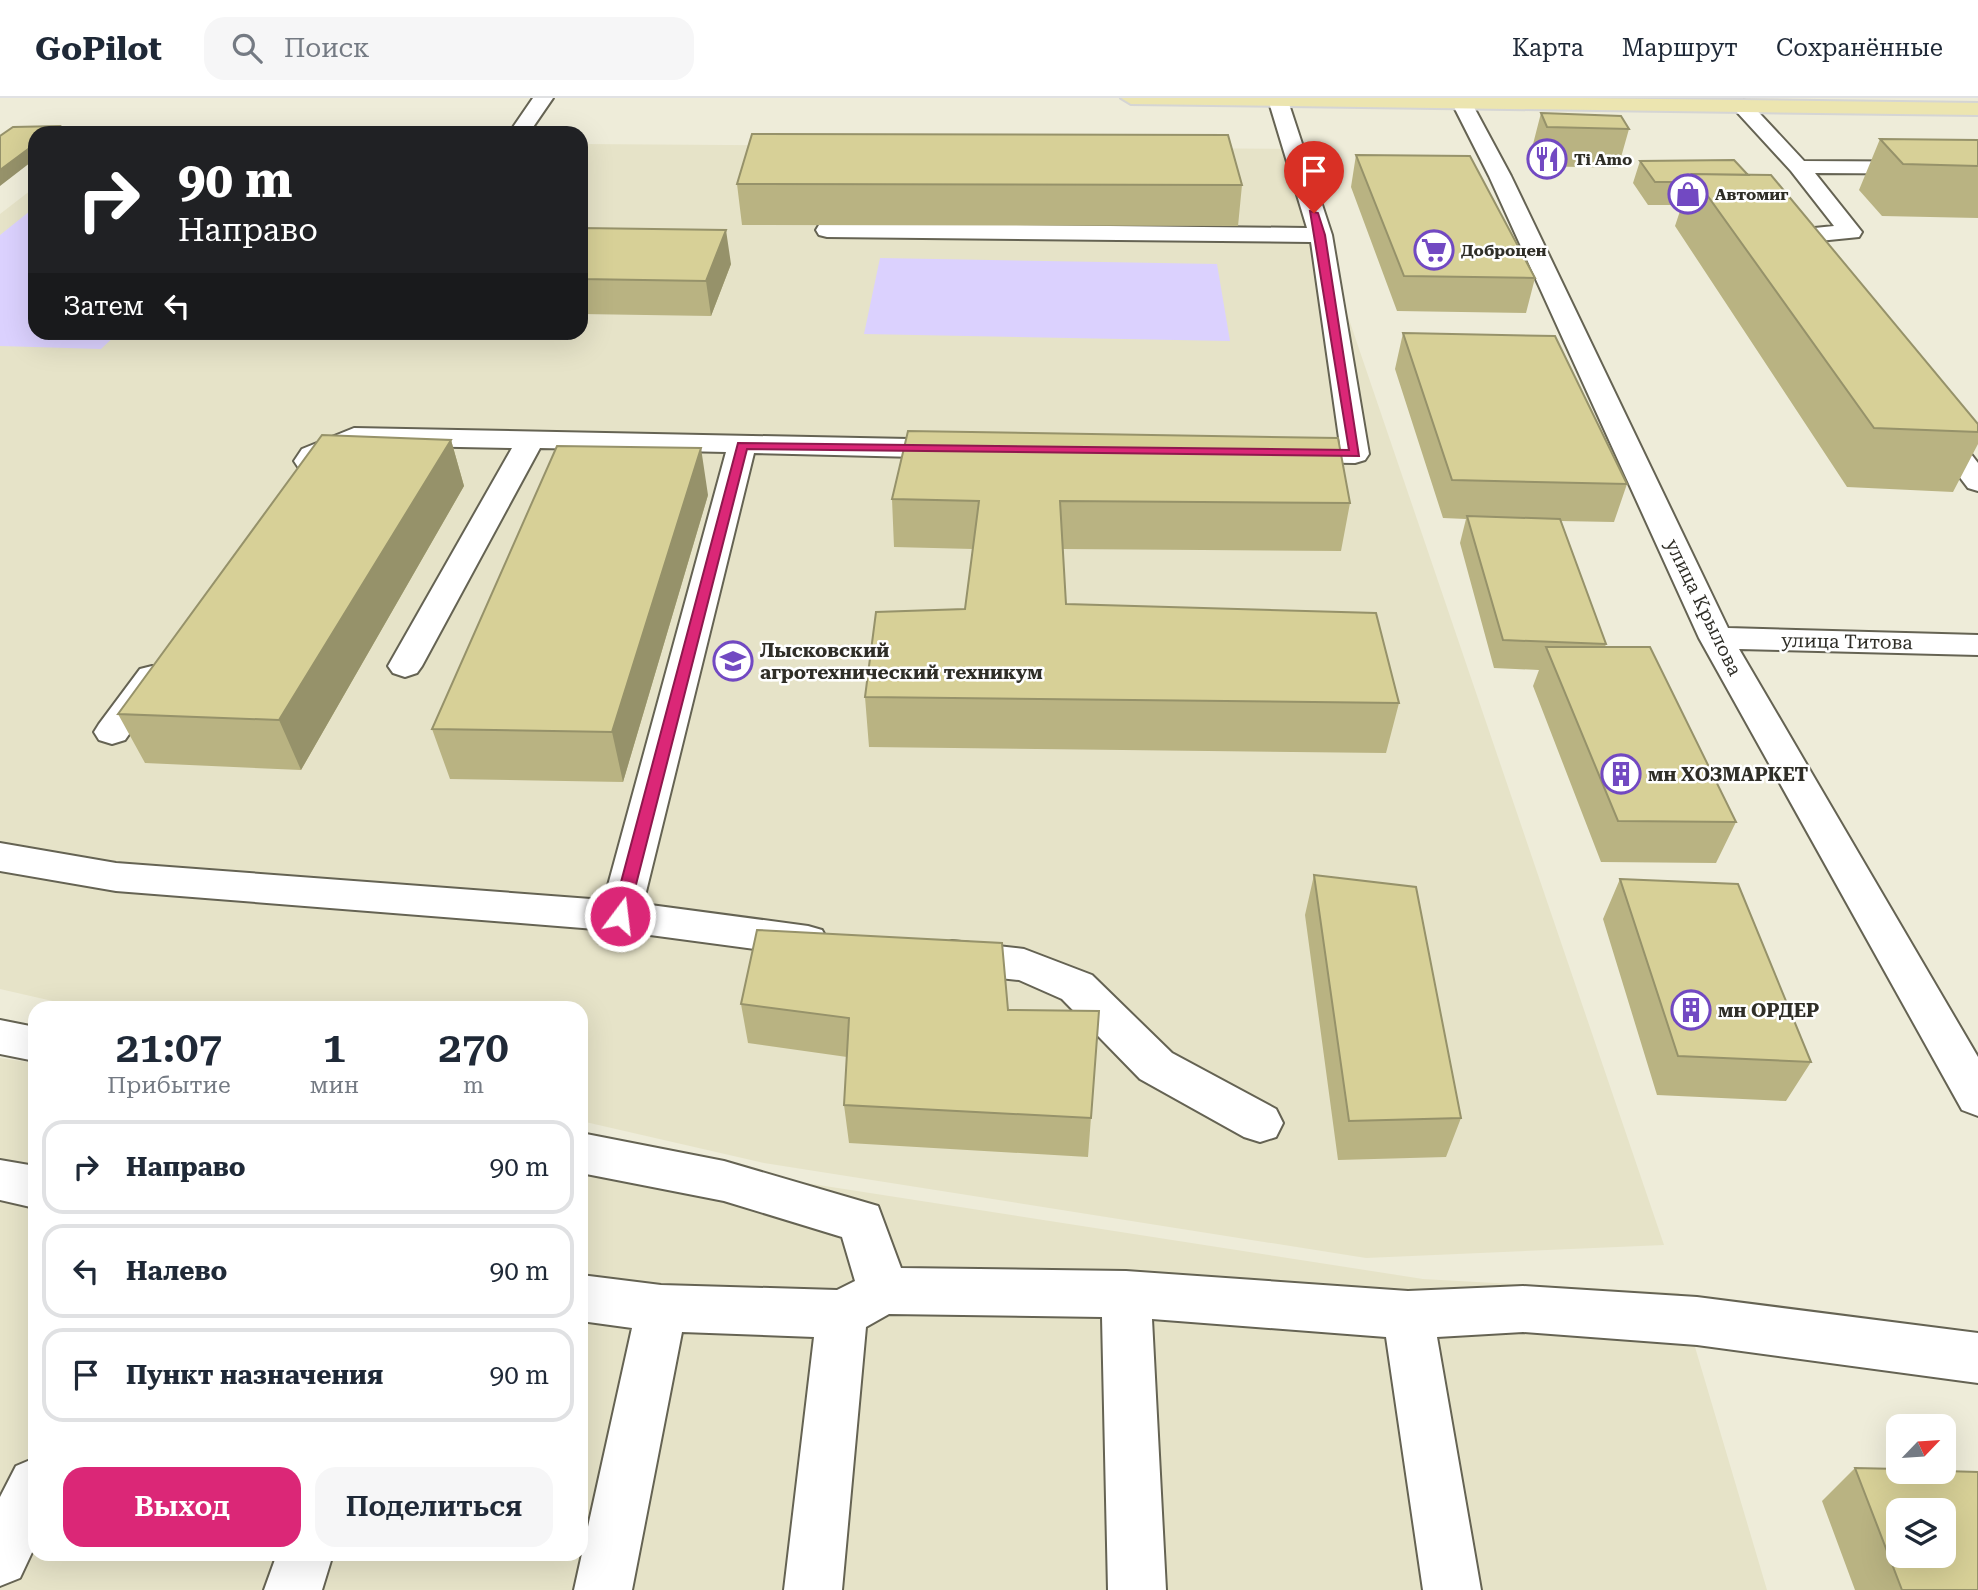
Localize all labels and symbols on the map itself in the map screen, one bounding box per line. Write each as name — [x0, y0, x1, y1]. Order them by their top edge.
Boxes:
restaurant icon: Ti Amo — [1526, 138, 1568, 180]
pin — [1284, 141, 1344, 213]
place label: Ti Amo — [1574, 150, 1632, 169]
shop icon: Автомиг — [1667, 173, 1709, 215]
place label: Автомиг — [1715, 185, 1789, 204]
supermarket icon: Доброцен — [1413, 229, 1455, 271]
place label: Доброцен — [1461, 241, 1547, 260]
street label: улица Крылова — [1660, 535, 1747, 680]
street label: улица Титова — [1781, 629, 1914, 654]
place label: Лысковский агротехнический техникум — [760, 639, 1043, 684]
school or university icon: Лысковский агротехнический техникум — [712, 640, 754, 682]
building icon: мн ХОЗМАРКЕТ — [1600, 753, 1642, 795]
place label: мн ХОЗМАРКЕТ — [1648, 763, 1808, 786]
position arrow — [583, 879, 657, 953]
building icon: мн ОРДЕР — [1670, 989, 1712, 1031]
place label: мн ОРДЕР — [1718, 999, 1819, 1022]
north arrow — [1886, 1414, 1956, 1484]

